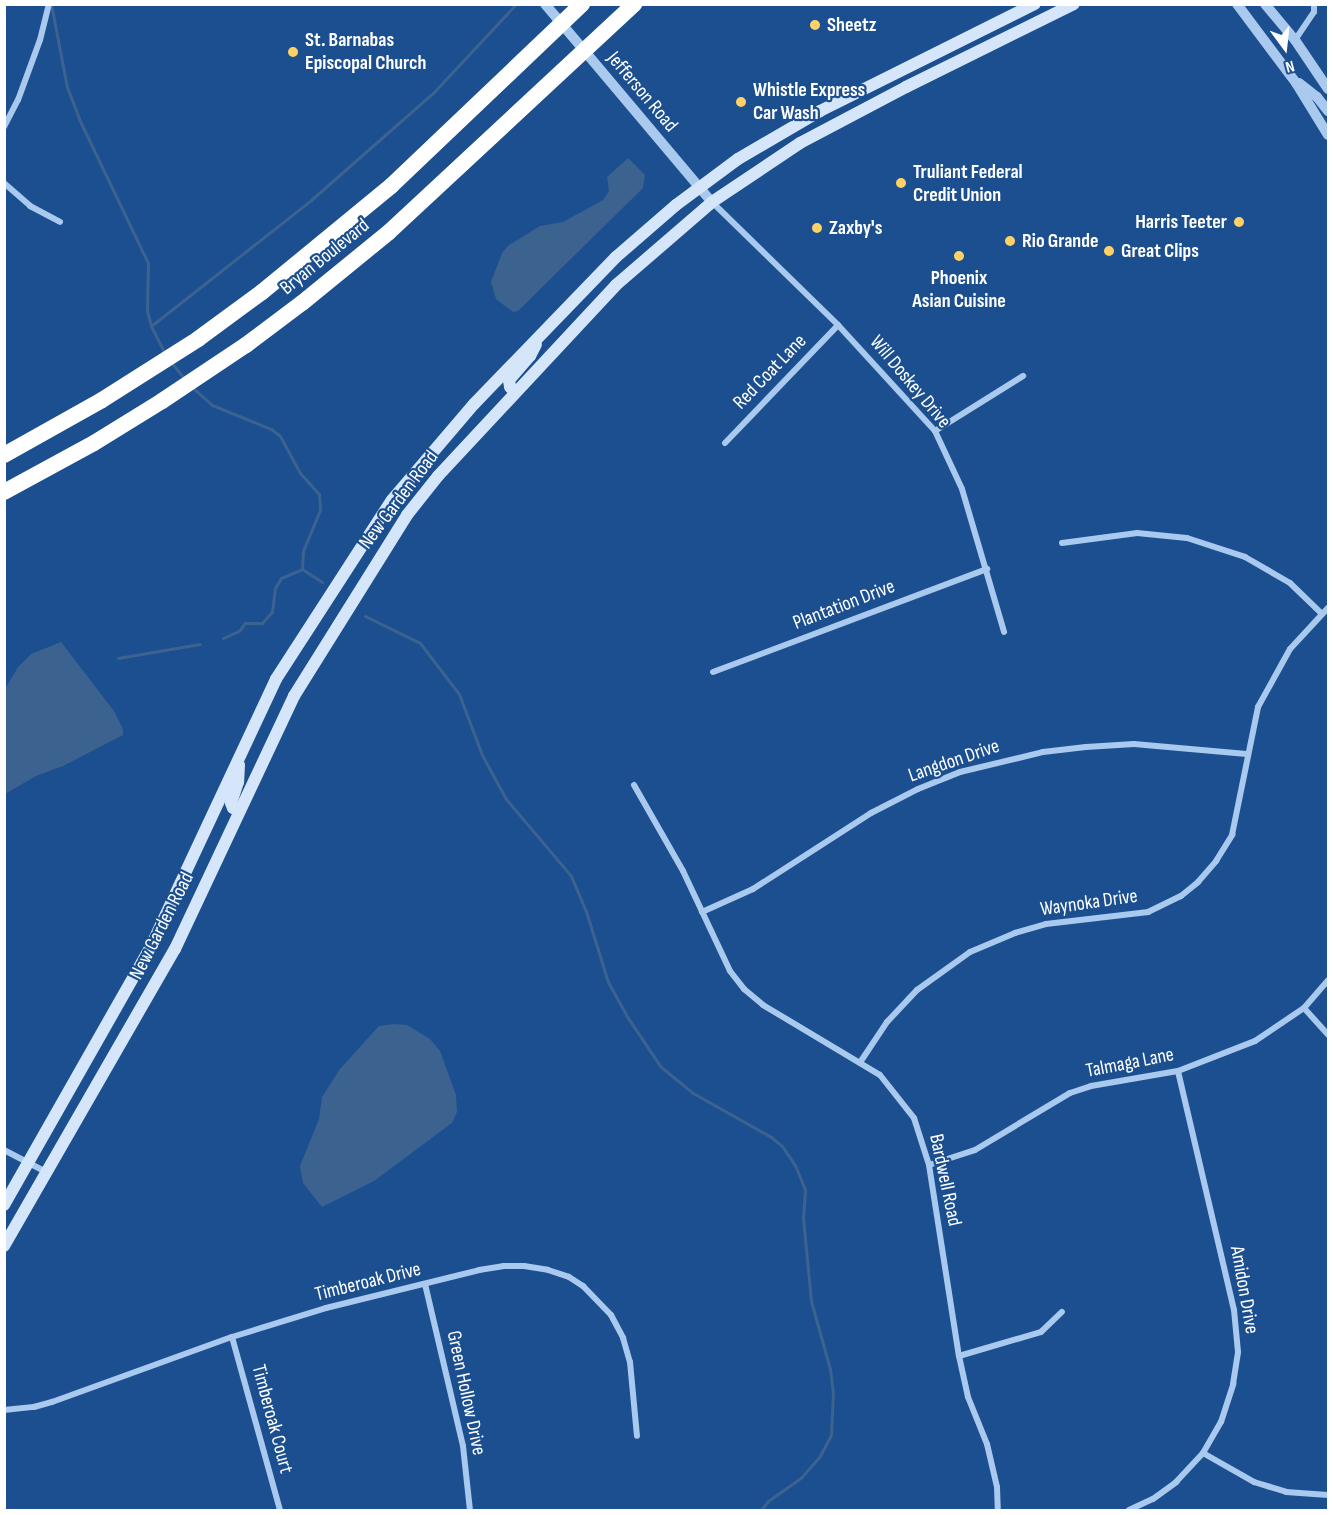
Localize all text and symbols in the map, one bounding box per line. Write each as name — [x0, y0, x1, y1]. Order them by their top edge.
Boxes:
place label: Sheetz — [827, 13, 876, 37]
marker: Sheetz — [808, 18, 822, 32]
north arrow — [1255, 18, 1315, 78]
place label: St. Barnabas Episcopal Church — [305, 28, 426, 75]
marker: St. Barnabas Episcopal Church — [286, 45, 300, 59]
street label: Jefferson Road — [602, 47, 682, 137]
text: N — [1283, 56, 1296, 76]
place label: Whistle Express Car Wash — [753, 78, 865, 125]
marker: Whistle Express Car Wash — [734, 95, 748, 109]
place label: Truliant Federal Credit Union — [913, 160, 1023, 207]
marker: Truliant Federal Credit Union — [894, 176, 908, 190]
place label: Harris Teeter — [1135, 210, 1227, 234]
street label: Bryan Boulevard — [276, 214, 374, 300]
marker: Harris Teeter — [1232, 215, 1246, 229]
place label: Zaxby's — [829, 216, 882, 240]
marker: Zaxby's — [810, 221, 824, 235]
place label: Rio Grande — [1022, 229, 1098, 253]
marker: Rio Grande — [1003, 234, 1017, 248]
place label: Great Clips — [1121, 239, 1199, 263]
marker: Great Clips — [1102, 244, 1116, 258]
marker: Phoenix Asian Cuisine — [952, 249, 966, 263]
place label: Phoenix Asian Cuisine — [912, 266, 1006, 313]
street label: Red Coat Lane — [728, 329, 812, 415]
street label: Will Doskey Drive — [864, 331, 956, 433]
street label: New Garden Road — [354, 446, 444, 554]
street label: Plantation Drive — [790, 575, 898, 635]
street label: Langdon Drive — [905, 734, 1003, 788]
street label: New Garden Road — [125, 868, 199, 984]
street label: Waynoka Drive — [1039, 884, 1139, 922]
street label: Talmaga Lane — [1084, 1043, 1176, 1083]
street label: Bardwell Road — [924, 1132, 966, 1228]
street label: Amidon Drive — [1224, 1244, 1264, 1336]
street label: Timberoak Drive — [313, 1257, 423, 1307]
street label: Green Hollow Drive — [441, 1329, 491, 1457]
street label: Timberoak Court — [246, 1362, 298, 1476]

